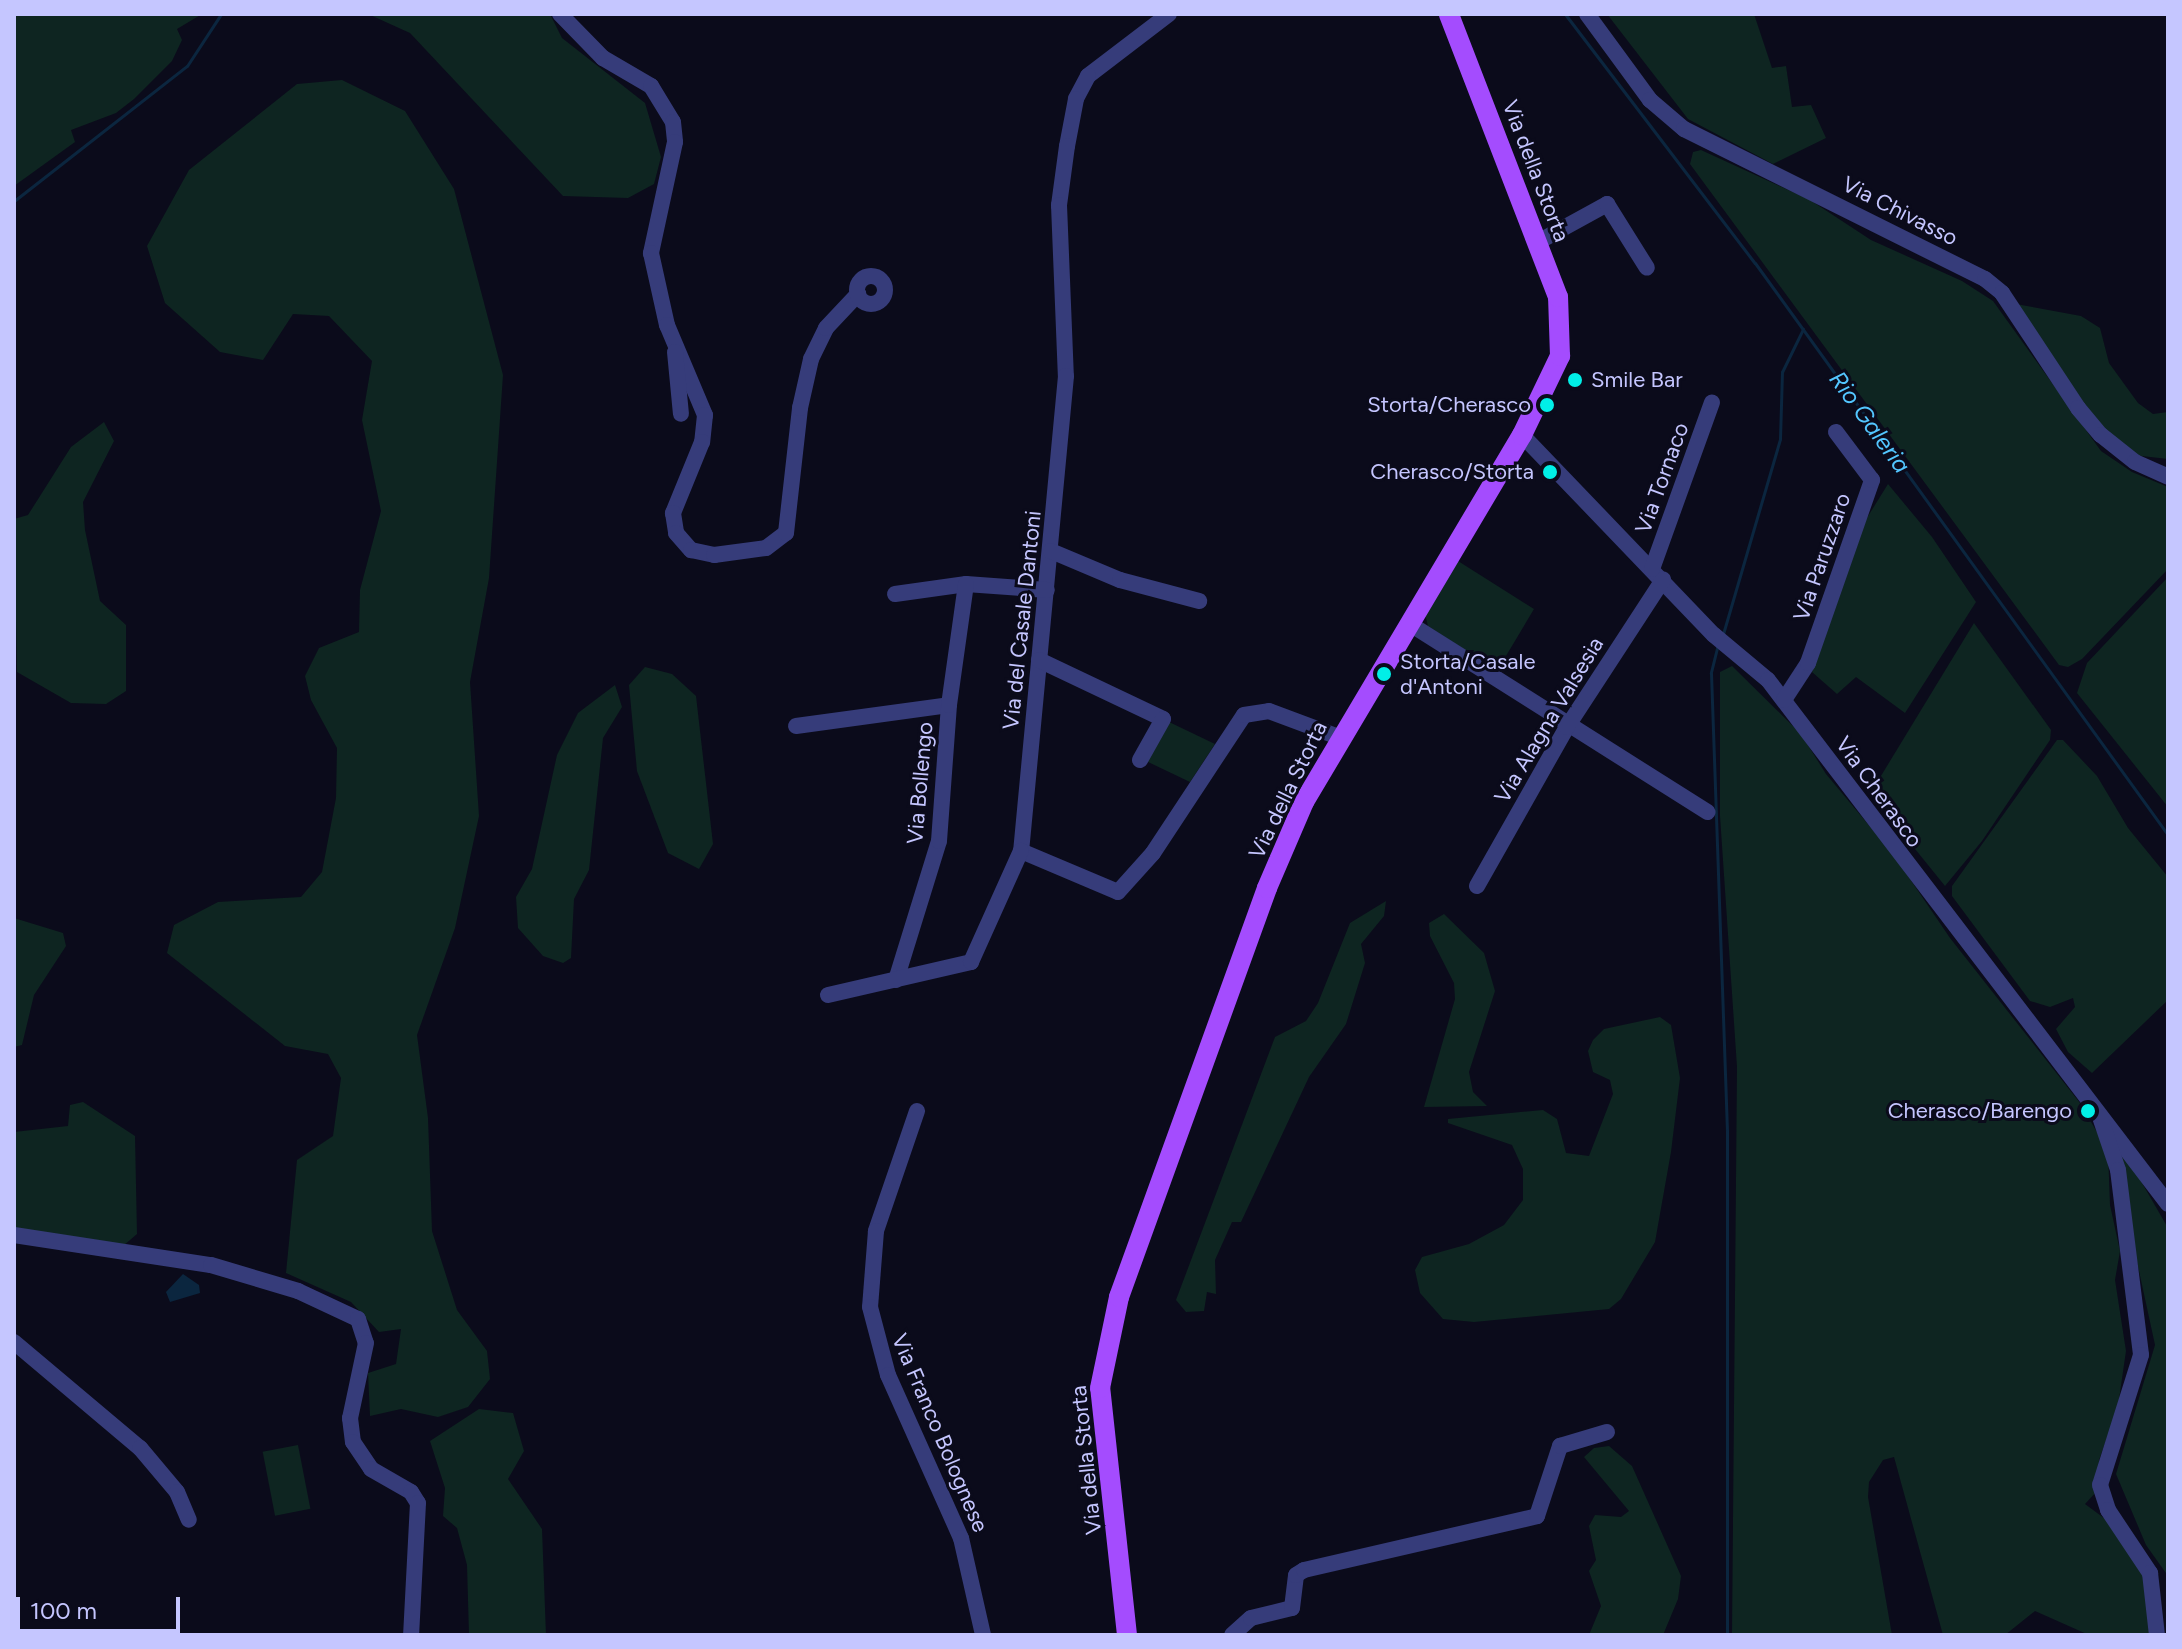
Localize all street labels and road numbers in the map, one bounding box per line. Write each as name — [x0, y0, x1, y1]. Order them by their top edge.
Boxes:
street label: Via della Storta — [1497, 96, 1575, 246]
street label: Via Chivasso — [1838, 171, 1962, 251]
street label: Via Tornaco — [1630, 419, 1694, 537]
street label: Via Paruzzaro — [1788, 490, 1856, 624]
street label: Via del Casale Dantoni — [997, 509, 1047, 731]
street label: Via Alagna Valsesia — [1489, 632, 1609, 808]
street label: Via della Storta — [1243, 717, 1333, 863]
street label: Via Bollengo — [901, 721, 939, 845]
street label: Via Cherasco — [1830, 731, 1928, 853]
street label: Via Franco Bolognese — [886, 1330, 994, 1536]
street label: Via della Storta — [1065, 1384, 1107, 1536]

